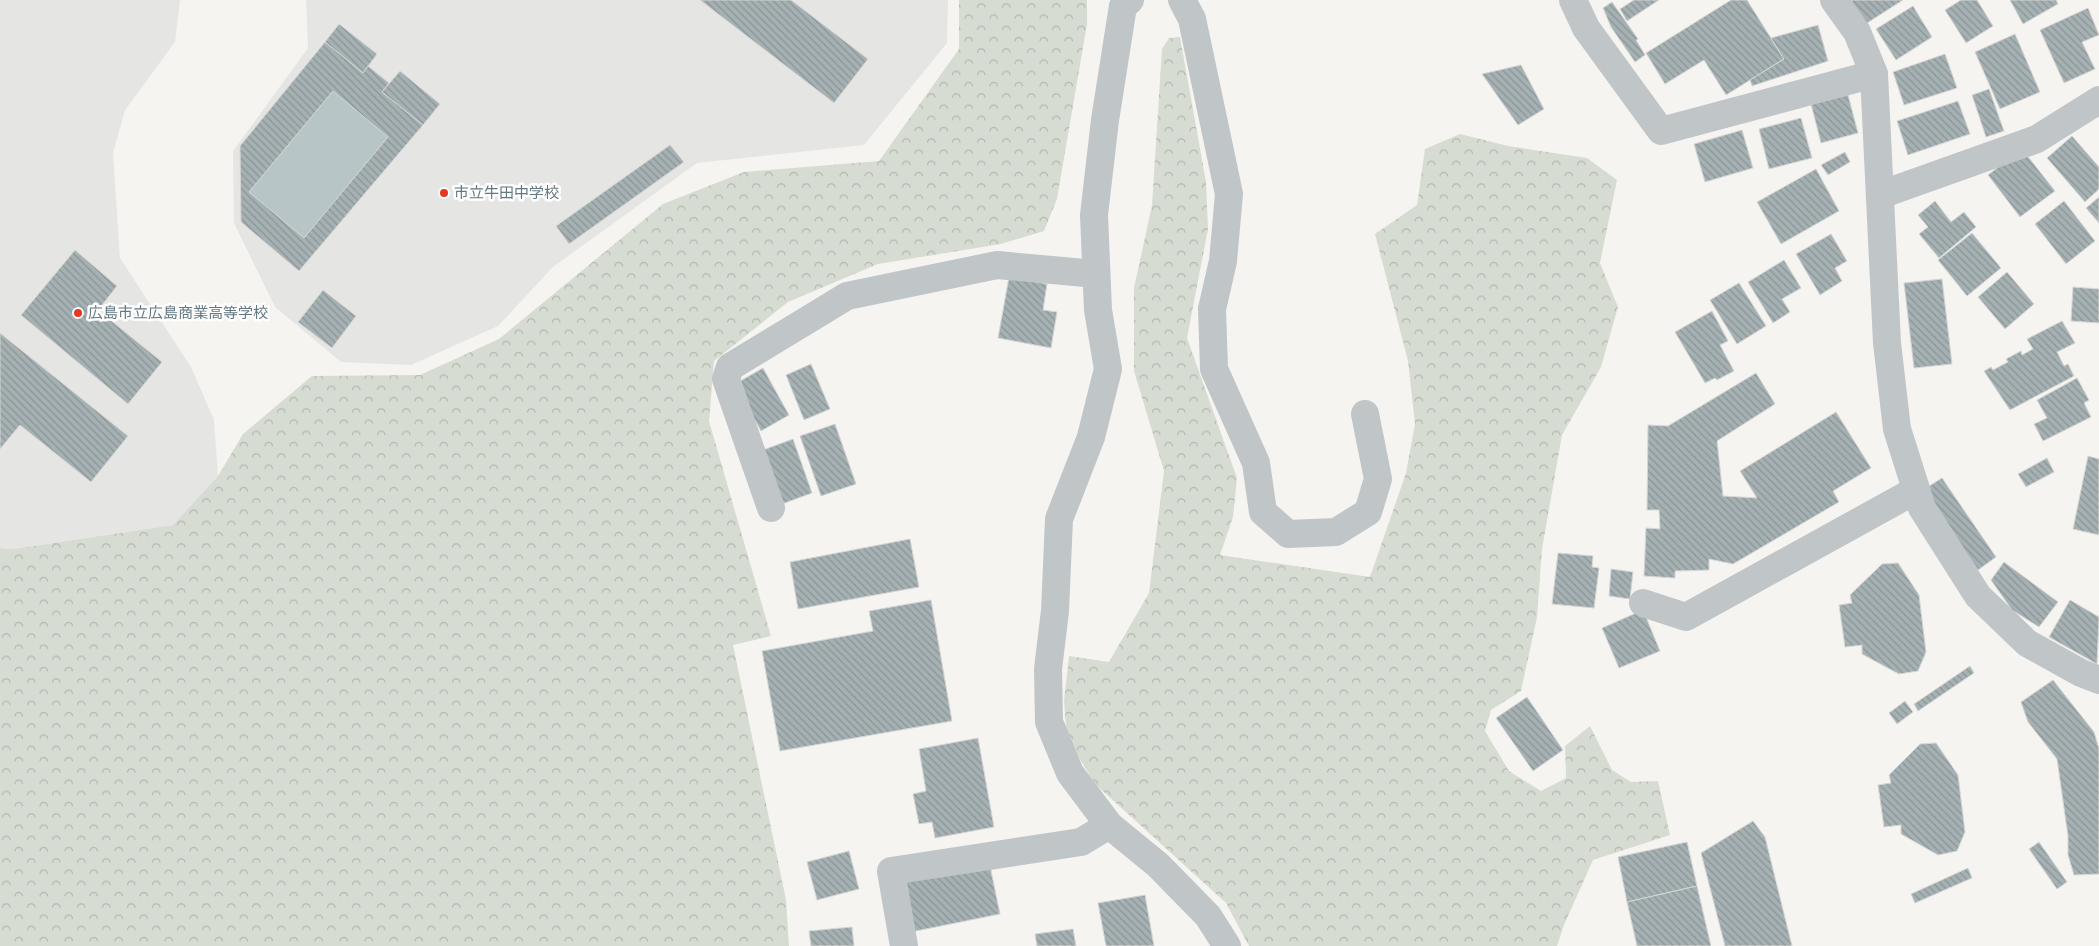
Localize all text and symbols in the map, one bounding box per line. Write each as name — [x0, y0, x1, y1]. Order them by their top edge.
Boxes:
place label: 市立牛田中学校 — [454, 183, 559, 201]
marker: 市立牛田中学校 — [438, 187, 450, 199]
place label: 広島市立広島商業高等学校 — [88, 303, 268, 321]
marker: 広島市立広島商業高等学校 — [72, 307, 84, 319]

